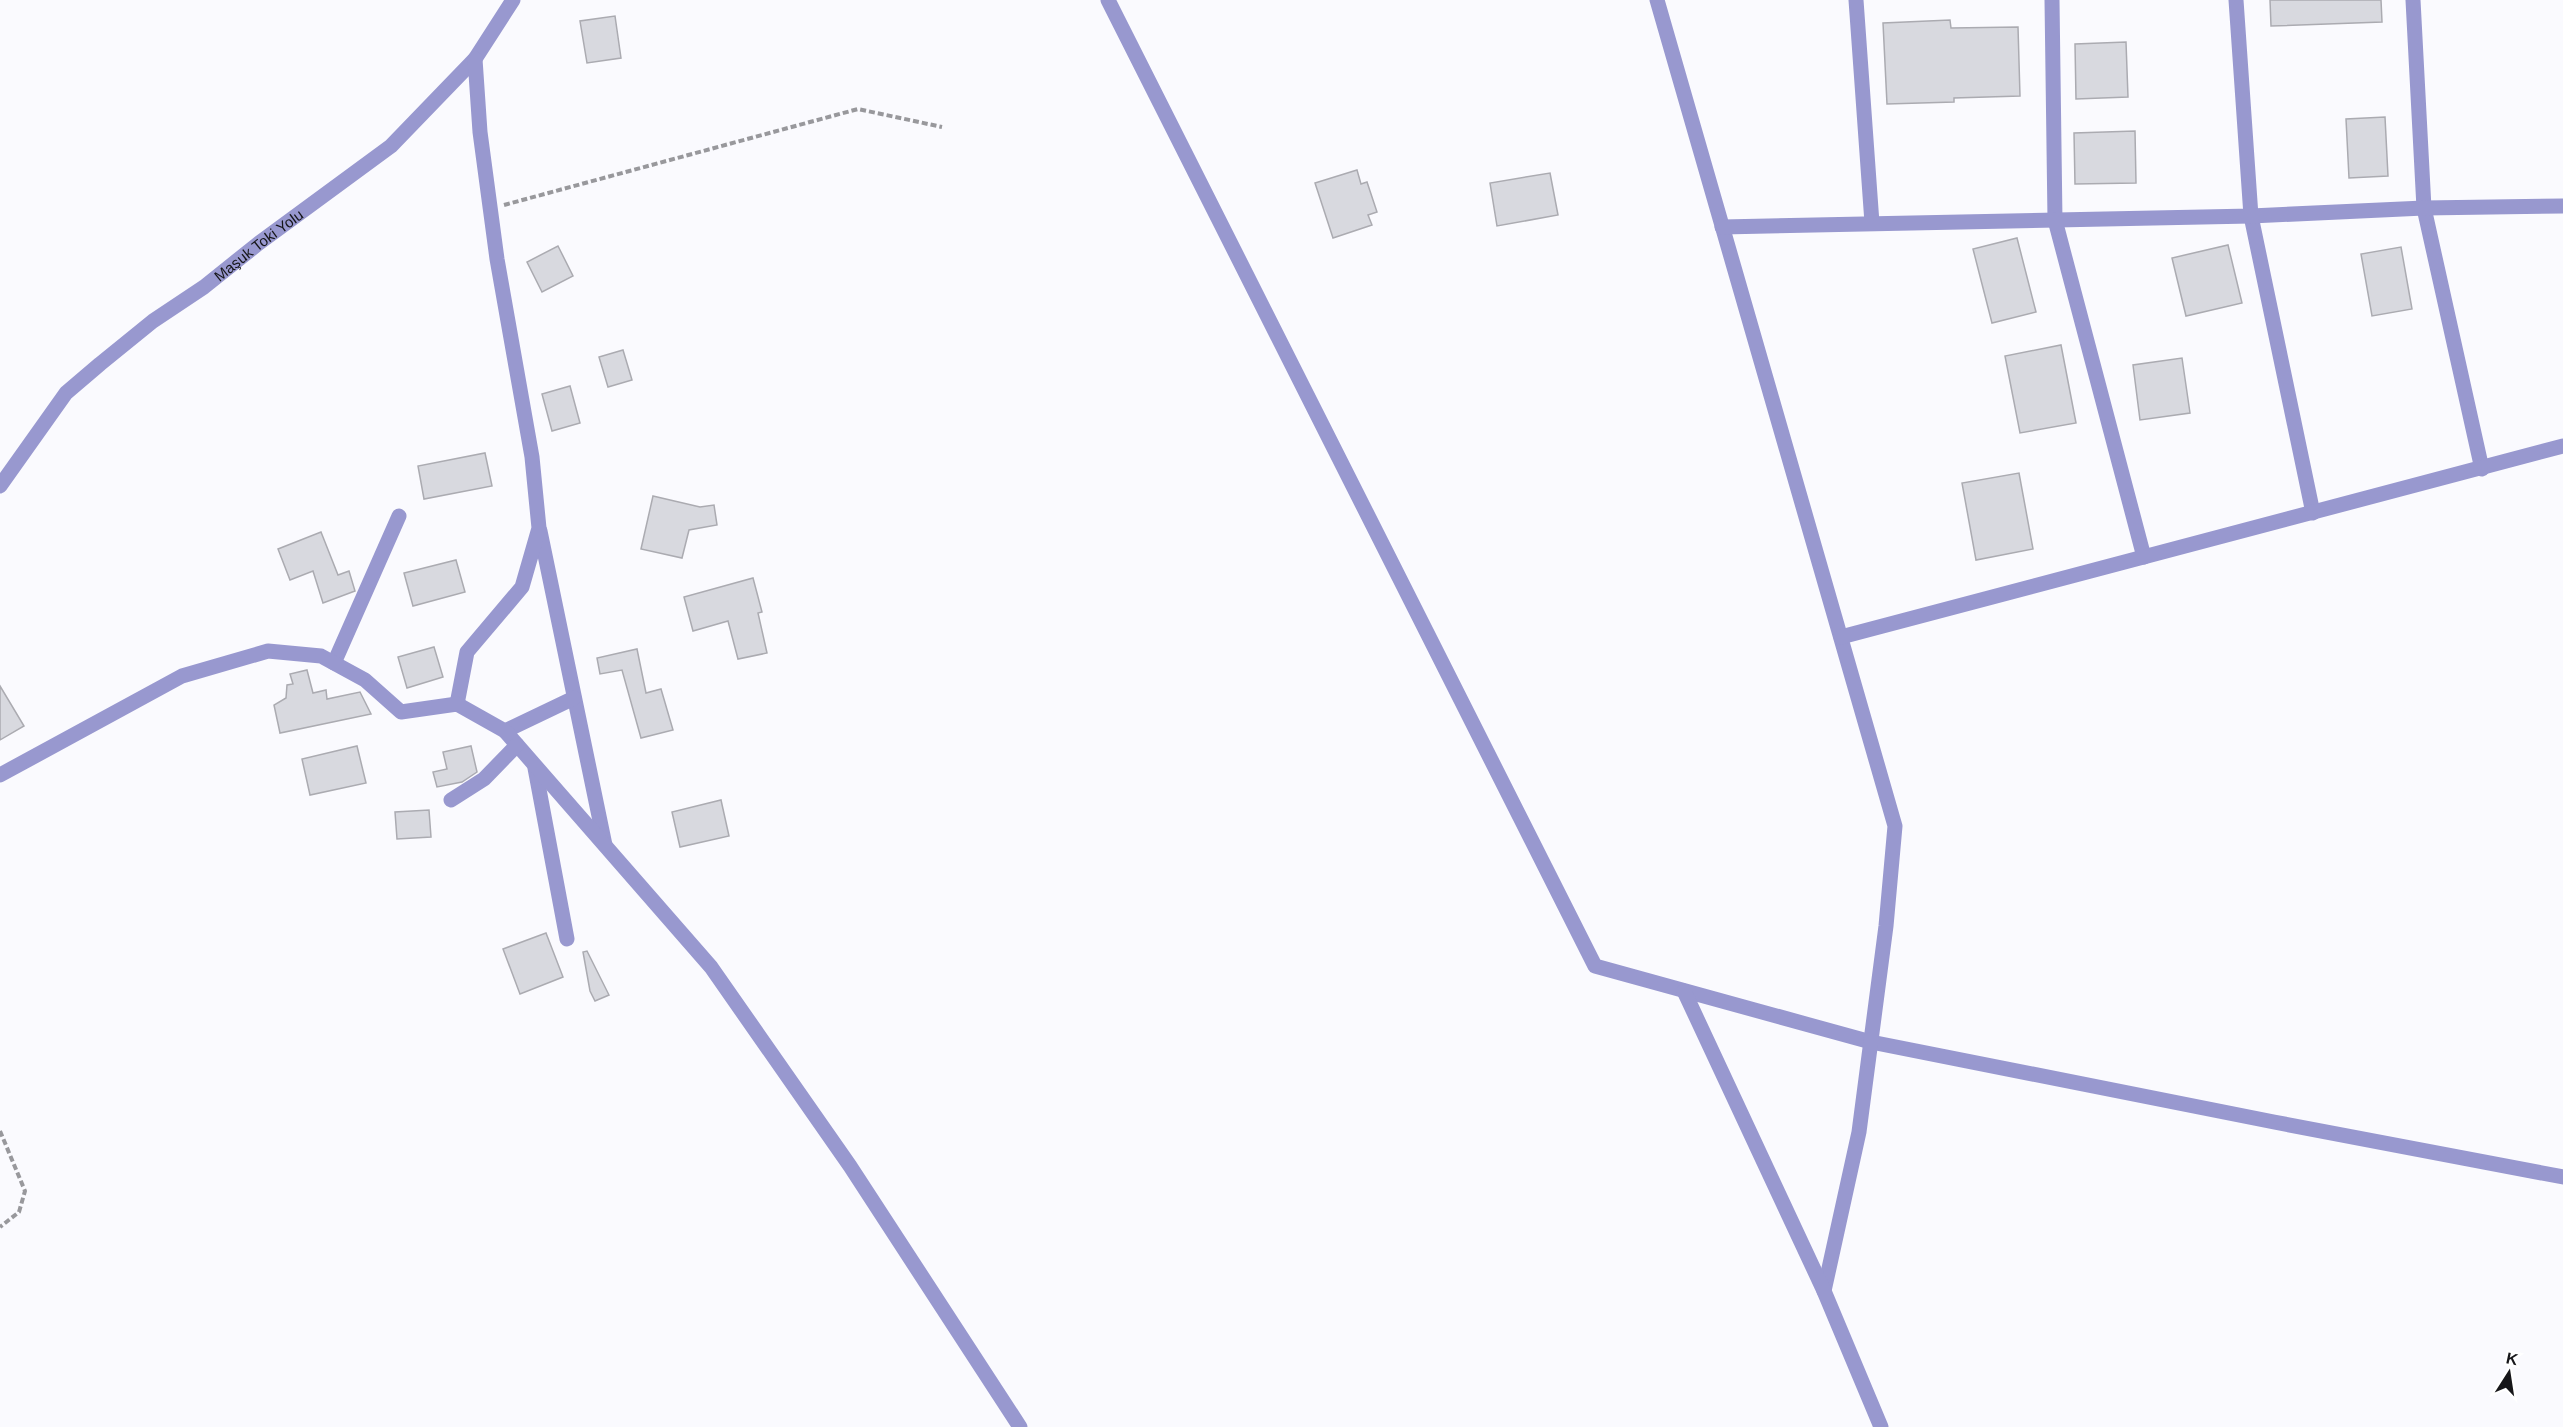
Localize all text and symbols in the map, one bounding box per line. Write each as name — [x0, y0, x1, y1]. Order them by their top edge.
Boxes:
street label: Maşuk Toki Yolu — [210, 205, 306, 284]
north arrow — [2479, 1343, 2539, 1403]
text: K — [2505, 1349, 2520, 1368]

